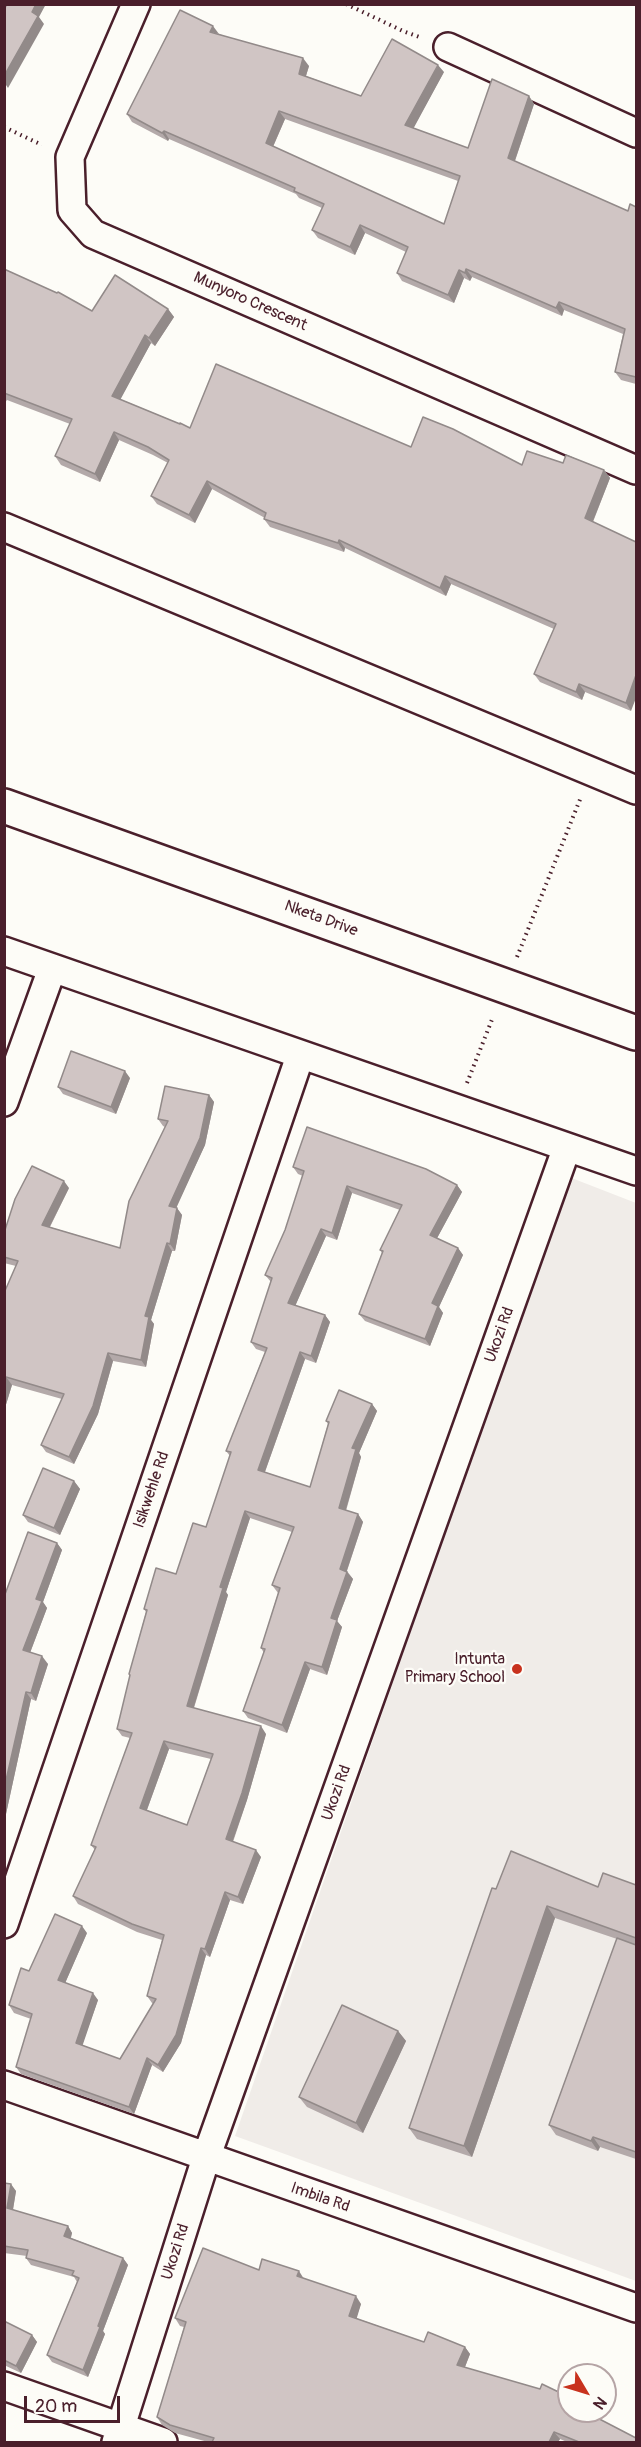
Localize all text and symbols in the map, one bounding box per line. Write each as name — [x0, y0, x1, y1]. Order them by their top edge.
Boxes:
street label: Munyoro Crescent — [190, 268, 310, 336]
street label: Nketa Drive — [282, 897, 360, 941]
street label: Ukozi Rd — [481, 1305, 519, 1365]
street label: Isikwehle Rd — [130, 1449, 174, 1531]
place label: Intunta Primary School — [405, 1650, 505, 1688]
marker: Intunta Primary School — [510, 1662, 524, 1676]
street label: Ukozi Rd — [318, 1763, 356, 1823]
street label: Imbila Rd — [288, 2179, 352, 2217]
street label: Ukozi Rd — [158, 2222, 194, 2282]
north arrow — [557, 2363, 617, 2423]
scale bar — [27, 2384, 123, 2422]
text: N — [588, 2392, 611, 2413]
text: 20 m — [35, 2395, 77, 2418]

